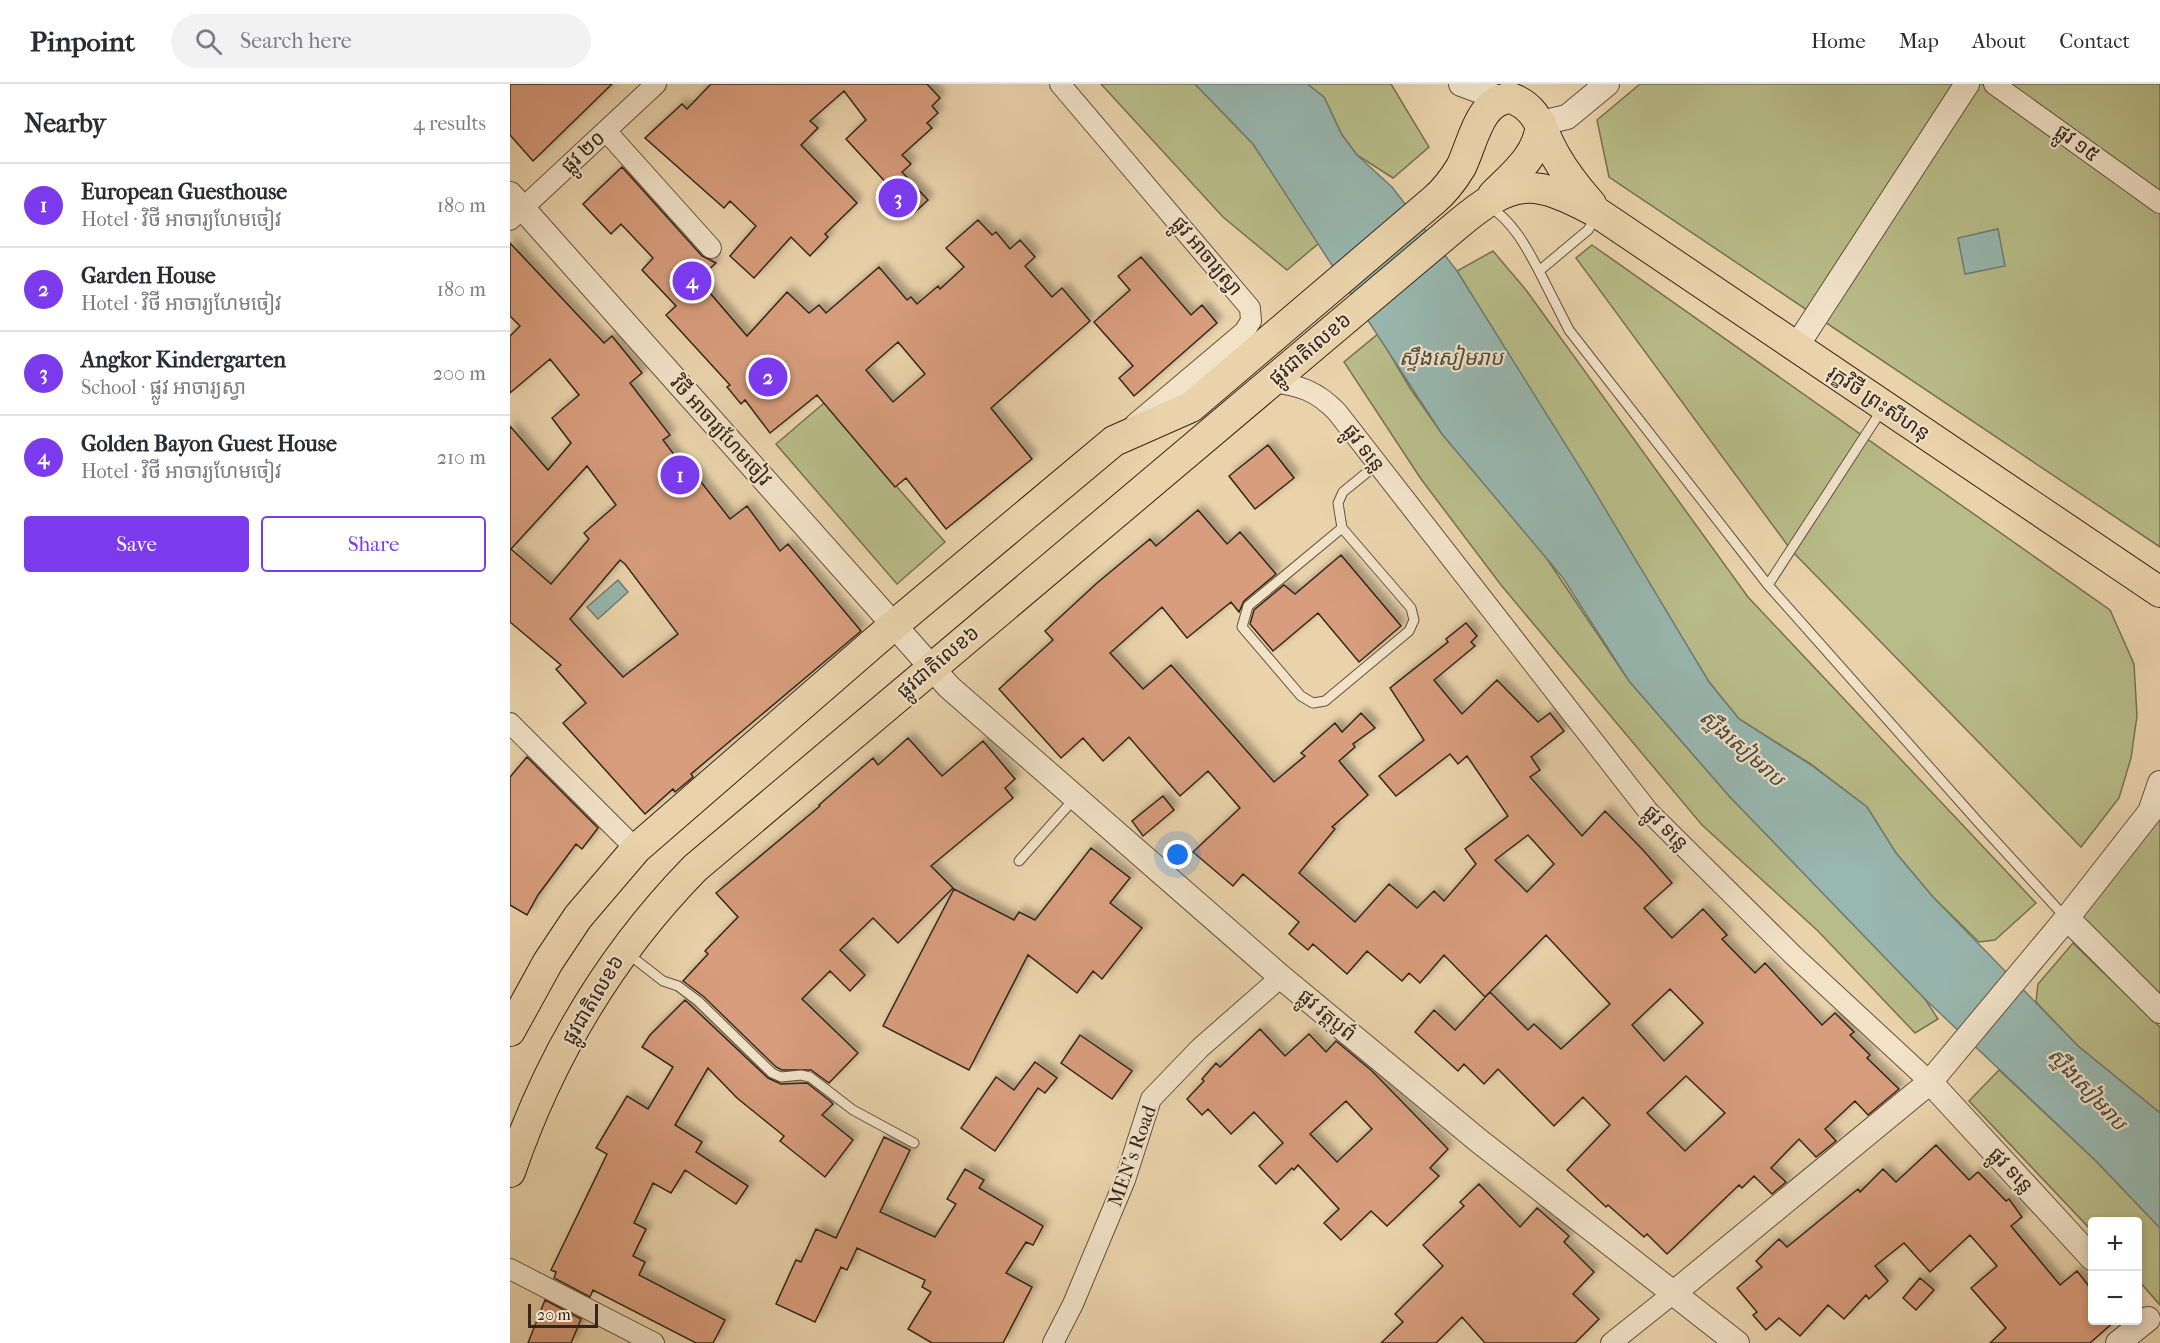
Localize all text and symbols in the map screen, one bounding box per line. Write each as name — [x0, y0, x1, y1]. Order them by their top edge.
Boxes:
search box — [171, 14, 591, 68]
text: Pinpoint — [30, 25, 135, 58]
icon: search — [192, 25, 225, 58]
text: Search here — [240, 28, 352, 54]
text: Home — [1811, 29, 1866, 53]
text: Map — [1899, 29, 1939, 53]
text: About — [1972, 29, 2026, 53]
text: Contact — [2059, 29, 2130, 53]
text: Nearby — [24, 108, 106, 139]
text: 4 results — [413, 112, 486, 135]
street label: ផ្លូវ ១៥ — [2046, 119, 2104, 172]
street label: ផ្លូវ ២០ — [556, 126, 614, 183]
pin: 3 — [878, 176, 918, 220]
text: European Guesthouse — [81, 179, 287, 205]
text: 1 — [40, 194, 47, 217]
text: 180 m — [437, 194, 486, 217]
text: Hotel · វិថី អាចារ្យហែមចៀវ — [81, 208, 281, 231]
street label: ផ្លូវ អាចារ្យស្វា — [1162, 212, 1247, 305]
pin: 4 — [672, 258, 711, 304]
text: Garden House — [81, 263, 216, 289]
text: 2 — [38, 278, 49, 301]
text: 180 m — [437, 278, 486, 301]
text: Hotel · វិថី អាចារ្យហែមចៀវ — [81, 292, 281, 315]
street label: ផ្លូវជាតិលេខ៦ — [1264, 308, 1360, 395]
water label: ស្ទឹងសៀមរាប — [1399, 344, 1505, 372]
text: Angkor Kindergarten — [81, 347, 286, 373]
pin: 2 — [748, 354, 788, 400]
street label: រុក្ខវិថី ព្រះសីហនុ — [1823, 359, 1935, 447]
text: 3 — [39, 362, 48, 385]
text: 200 m — [433, 362, 486, 385]
street label: វិថី អាចារ្យហែមចៀវ — [666, 370, 778, 491]
text: School · ផ្លូវ អាចារ្យស្វា — [81, 376, 246, 399]
street label: ផ្លូវ ទន្លេ — [1333, 420, 1389, 481]
text: Golden Bayon Guest House — [81, 431, 337, 457]
text: 4 — [38, 446, 49, 469]
text: 210 m — [437, 446, 486, 469]
pin: 1 — [660, 452, 700, 498]
text: Hotel · វិថី អាចារ្យហែមចៀវ — [81, 460, 281, 483]
button: Save — [24, 516, 249, 572]
button: Share — [261, 516, 486, 572]
street label: ផ្លូវជាតិលេខ៦ — [892, 621, 988, 708]
water label: ស្ទឹងសៀមរាប — [1694, 703, 1792, 793]
street label: ផ្លូវ ទន្លេ — [1634, 801, 1693, 860]
your location — [1163, 840, 1192, 869]
street label: ផ្លូវជាតិលេខ៦ — [557, 951, 635, 1052]
street label: ផ្លូវ វត្តបូព៌ — [1289, 984, 1361, 1051]
water label: ស្ទឹងសៀមរាប — [2042, 1041, 2134, 1137]
street label: MEN's Road — [1103, 1101, 1161, 1210]
street label: ផ្លូវ ទន្លេ — [1979, 1142, 2038, 1202]
map controls — [2088, 1217, 2142, 1325]
button: + — [2088, 1217, 2142, 1271]
button: − — [2088, 1271, 2142, 1325]
scale bar — [528, 1301, 598, 1328]
text: 20 m — [537, 1305, 571, 1324]

